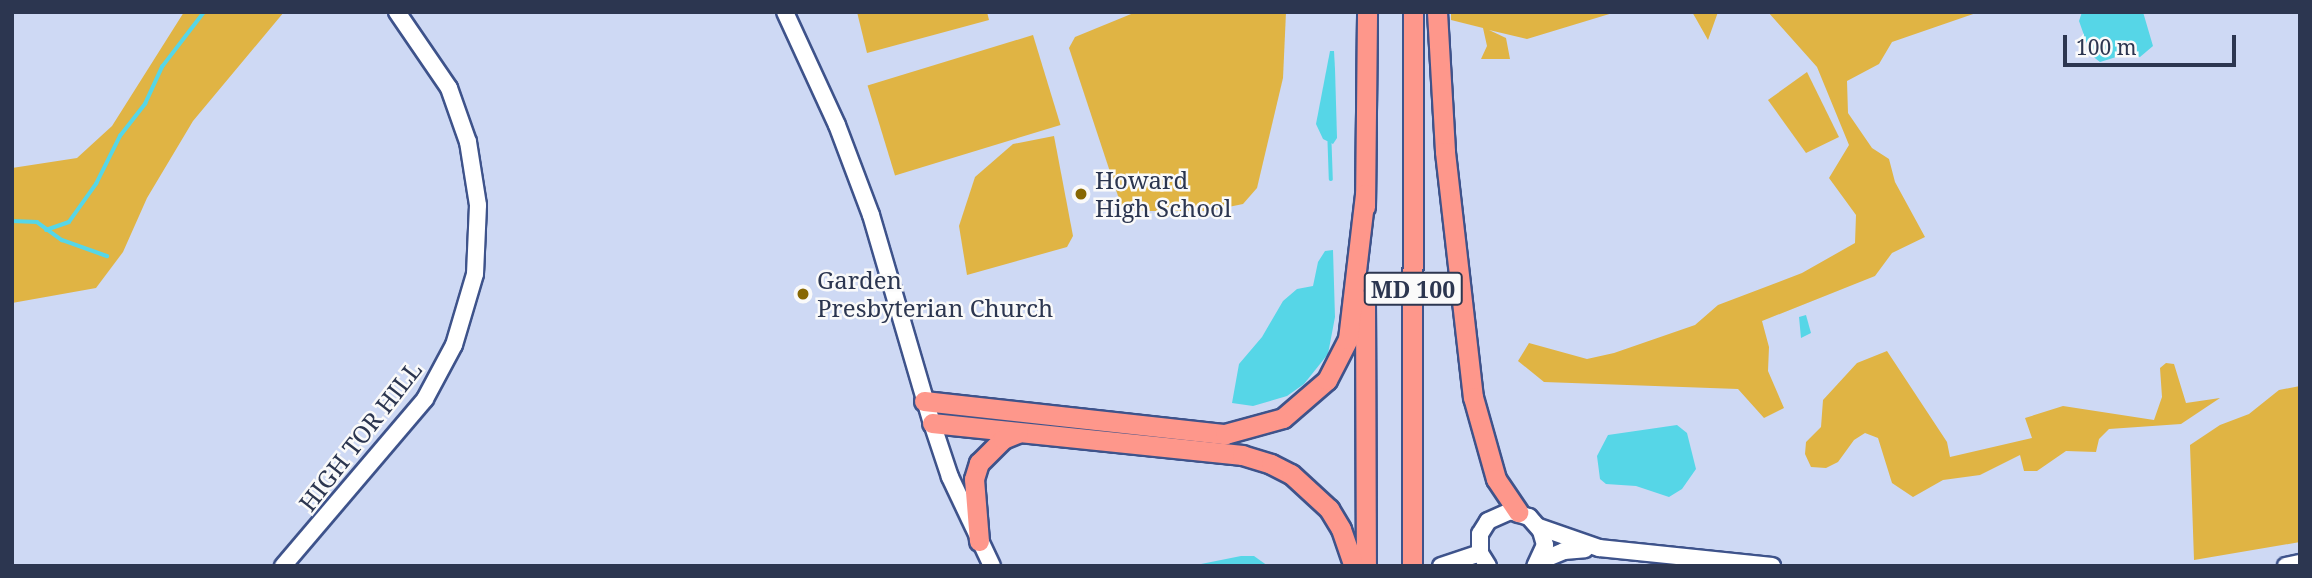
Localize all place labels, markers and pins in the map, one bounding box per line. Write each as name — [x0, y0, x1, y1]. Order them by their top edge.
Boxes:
place label: Howard High School — [1095, 166, 1231, 222]
marker: Howard High School — [1073, 186, 1089, 202]
place label: Garden Presbyterian Church — [817, 266, 1053, 322]
marker: Garden Presbyterian Church — [795, 286, 811, 302]

